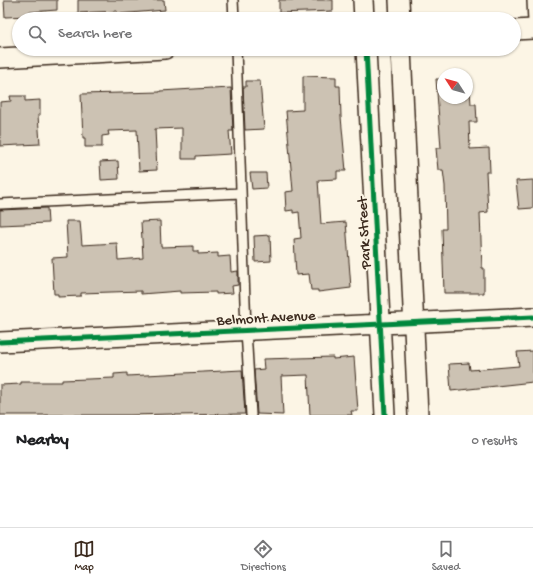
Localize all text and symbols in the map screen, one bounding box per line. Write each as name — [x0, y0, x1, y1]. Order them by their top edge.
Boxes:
search box — [12, 12, 521, 56]
icon: search — [26, 23, 48, 45]
text: Search here — [58, 25, 132, 43]
north arrow — [437, 68, 473, 104]
street label: Park Street — [354, 195, 376, 270]
street label: Belmont Avenue — [215, 307, 316, 331]
text: Nearby — [16, 431, 69, 451]
text: 0 results — [471, 434, 517, 449]
tab: Map — [73, 538, 95, 574]
tab: Directions — [241, 538, 286, 574]
tab: Saved — [432, 538, 460, 574]

